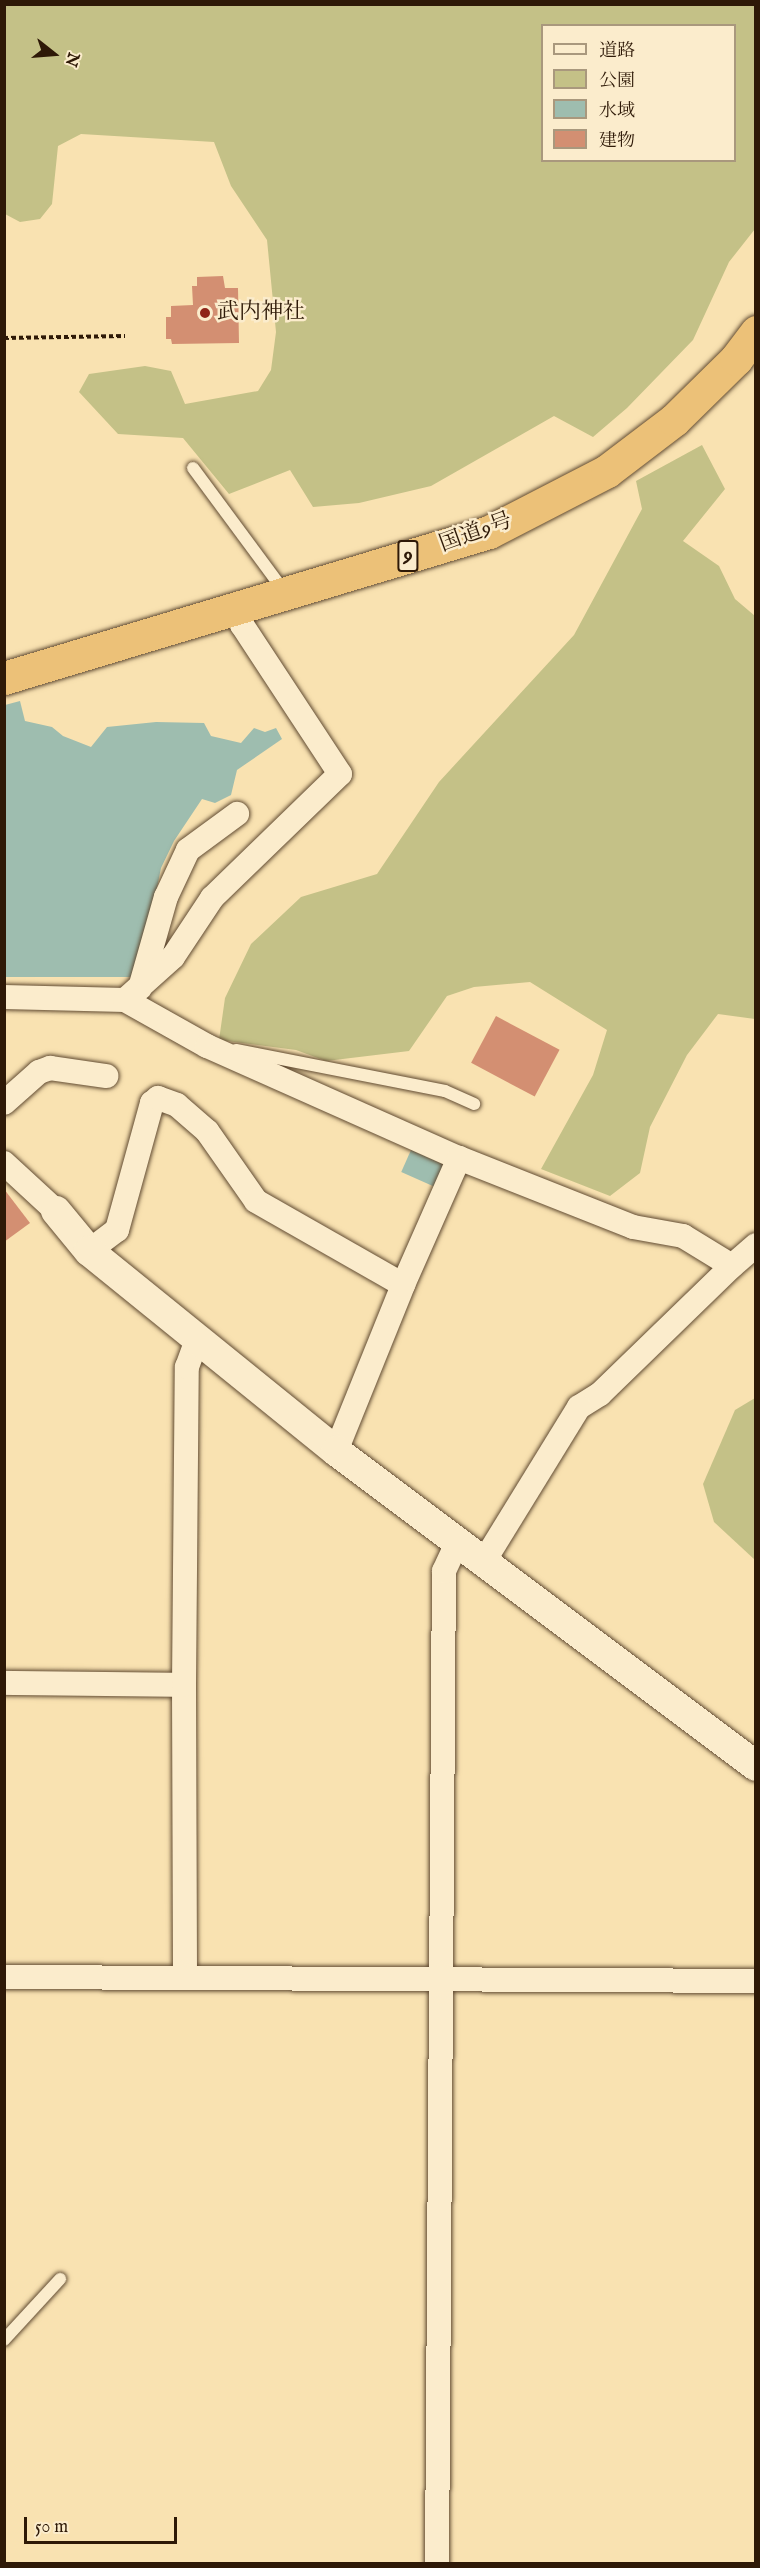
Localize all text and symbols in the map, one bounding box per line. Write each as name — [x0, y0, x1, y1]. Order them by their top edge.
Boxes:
north arrow — [24, 24, 84, 84]
legend — [541, 24, 736, 162]
text: 道路 — [599, 40, 635, 63]
text: N — [60, 50, 83, 69]
text: 公園 — [599, 70, 635, 93]
text: 水域 — [599, 100, 635, 123]
text: 建物 — [599, 130, 635, 153]
place label: 武内神社 — [217, 300, 305, 326]
marker: 武内神社 — [198, 306, 212, 320]
street label: 国道9号 — [436, 508, 516, 558]
road number: 9 — [396, 538, 420, 574]
scale bar — [27, 2505, 180, 2543]
text: 50 m — [35, 2516, 68, 2539]

